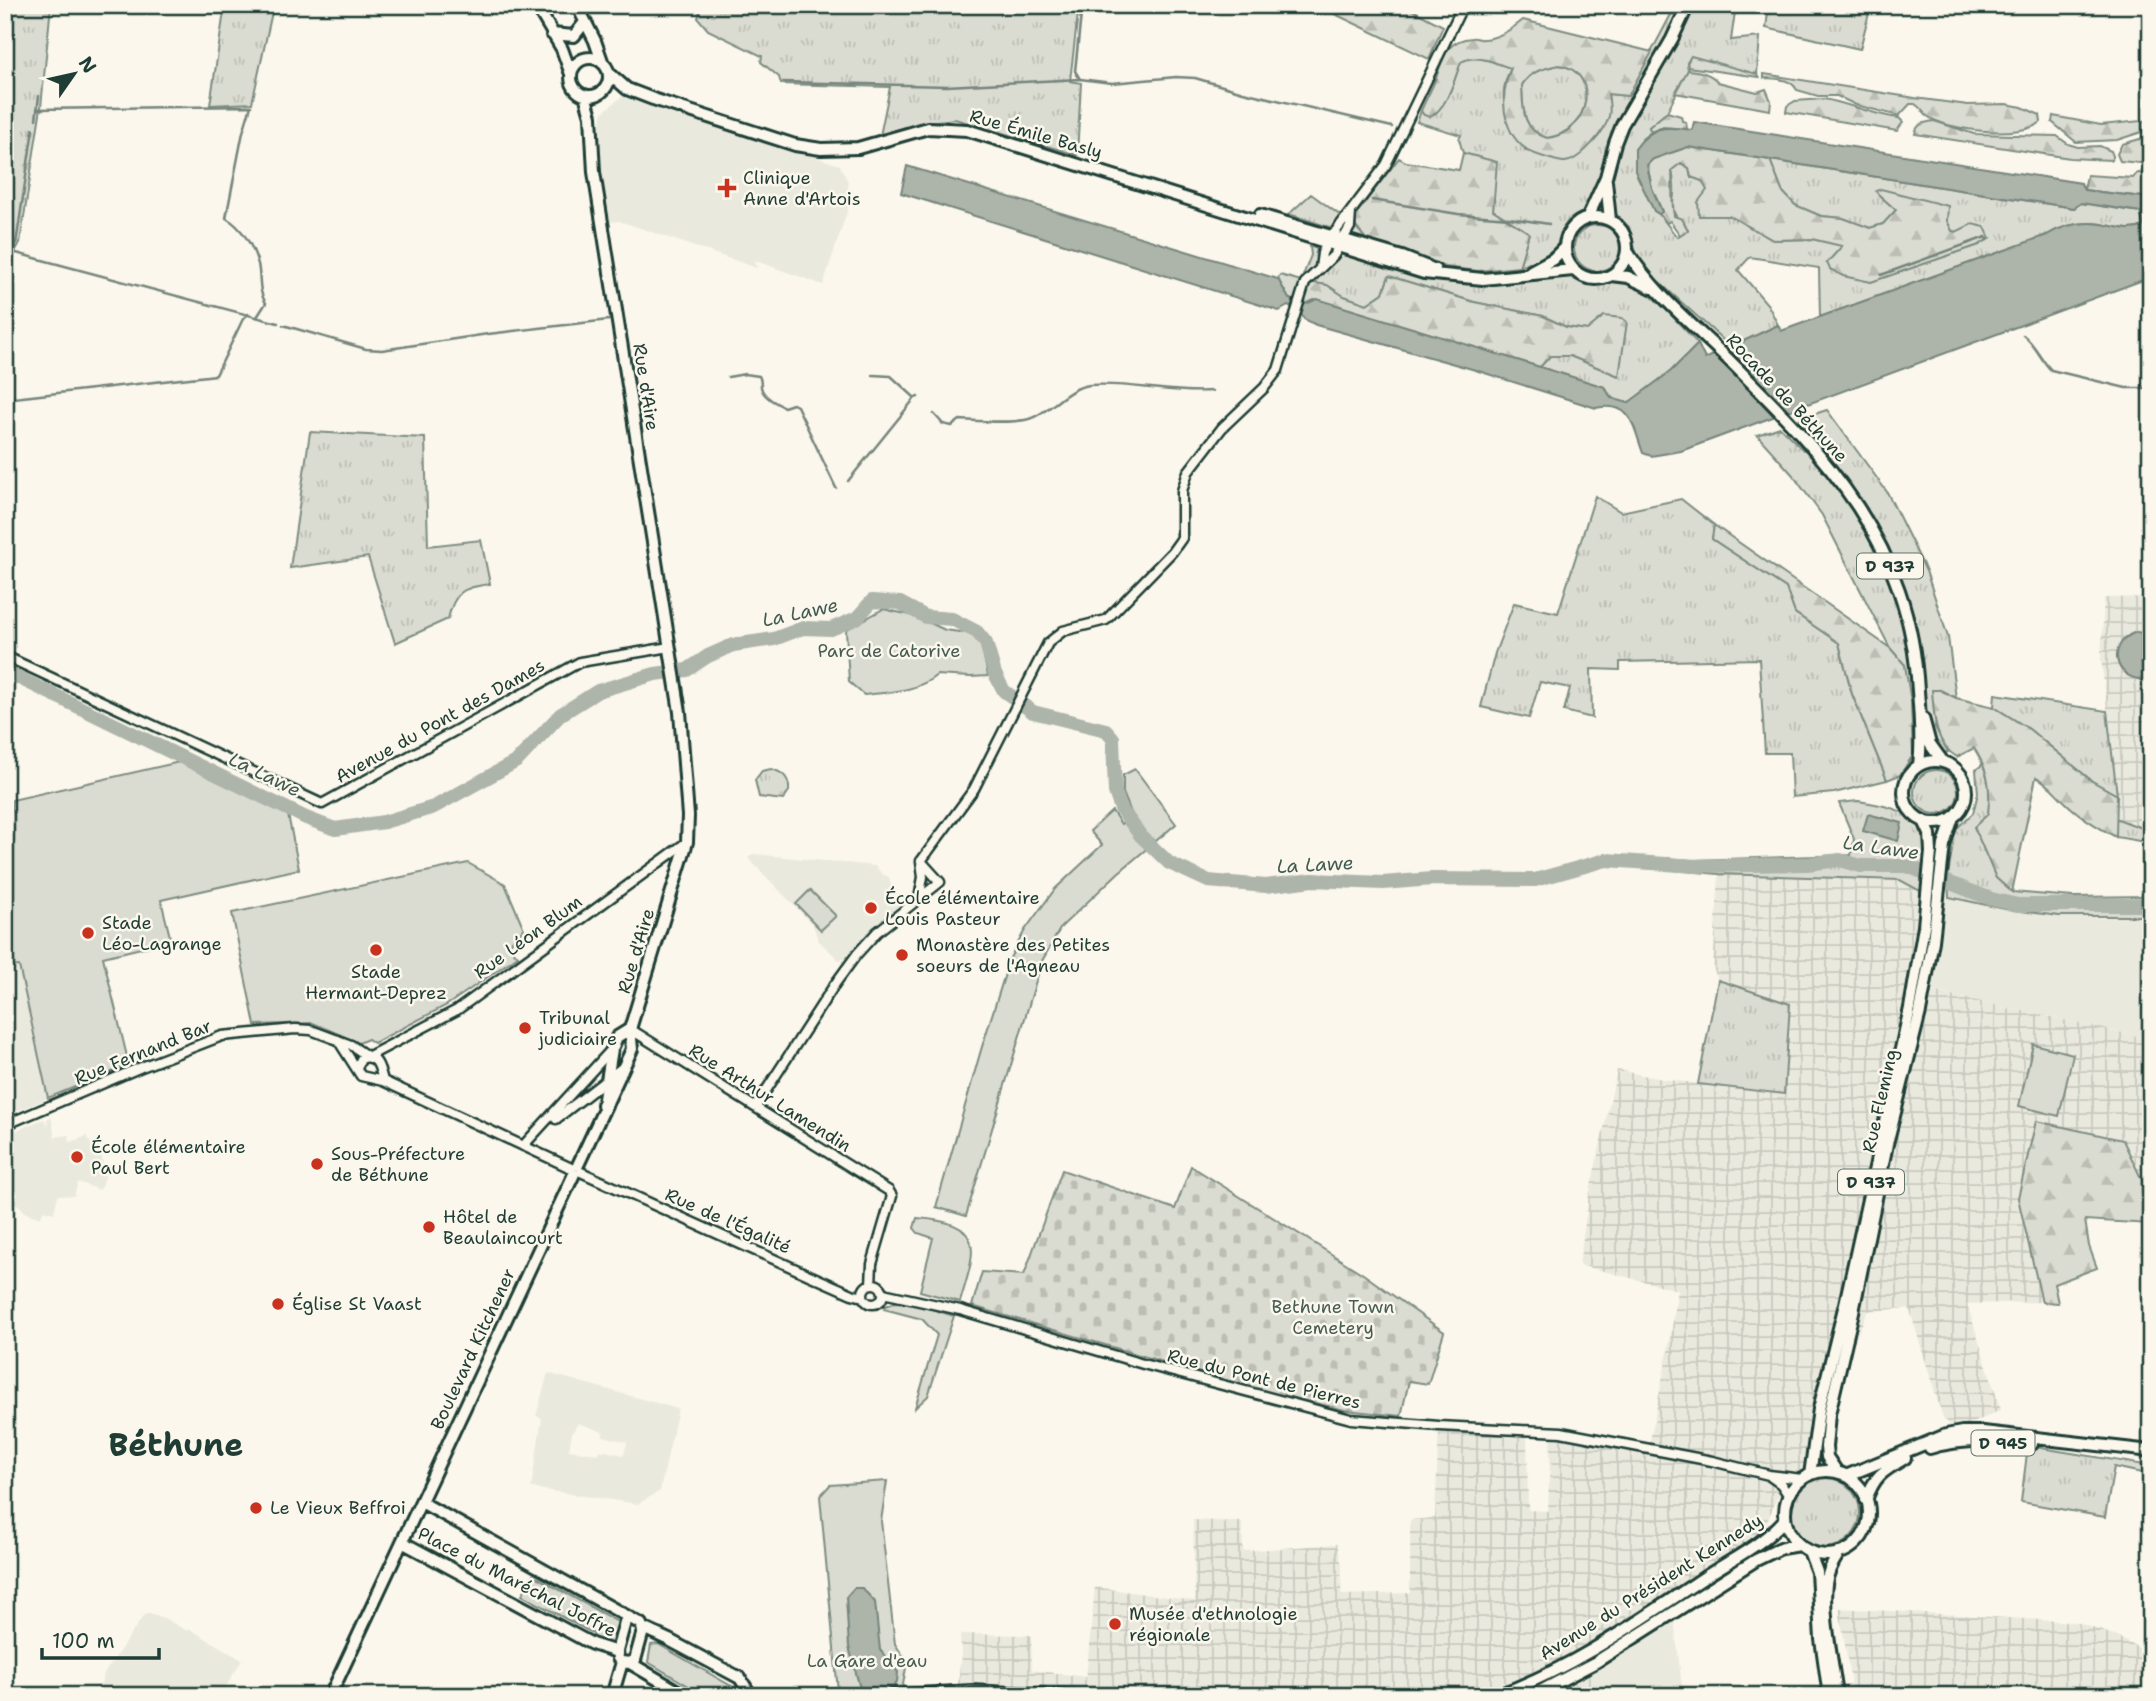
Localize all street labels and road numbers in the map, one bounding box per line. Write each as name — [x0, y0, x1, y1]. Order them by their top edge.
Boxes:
street label: Rue Émile Basly — [967, 104, 1105, 164]
street label: Rocade de Béthune — [1721, 328, 1853, 468]
street label: Rue d'Aire — [627, 342, 665, 432]
road number: D 937 — [1857, 554, 1923, 579]
street label: Avenue du Pont des Dames — [331, 653, 549, 789]
street label: Rue Léon Blum — [469, 890, 587, 984]
street label: Rue d'Aire — [612, 905, 660, 997]
street label: Rue Fernand Bar — [71, 1014, 215, 1090]
street label: Rue Arthur Lamendin — [684, 1038, 856, 1158]
street label: Rue Fleming — [1856, 1047, 1904, 1155]
road number: D 937 — [1838, 1170, 1904, 1194]
street label: Rue de l'Égalité — [661, 1183, 795, 1259]
street label: Boulevard Kitchener — [425, 1264, 521, 1434]
street label: Rue du Pont de Pierres — [1165, 1343, 1363, 1415]
road number: D 945 — [1972, 1430, 2035, 1456]
street label: Avenue du Président Kennedy — [1535, 1508, 1767, 1666]
street label: Place du Maréchal Joffre — [414, 1521, 620, 1643]

